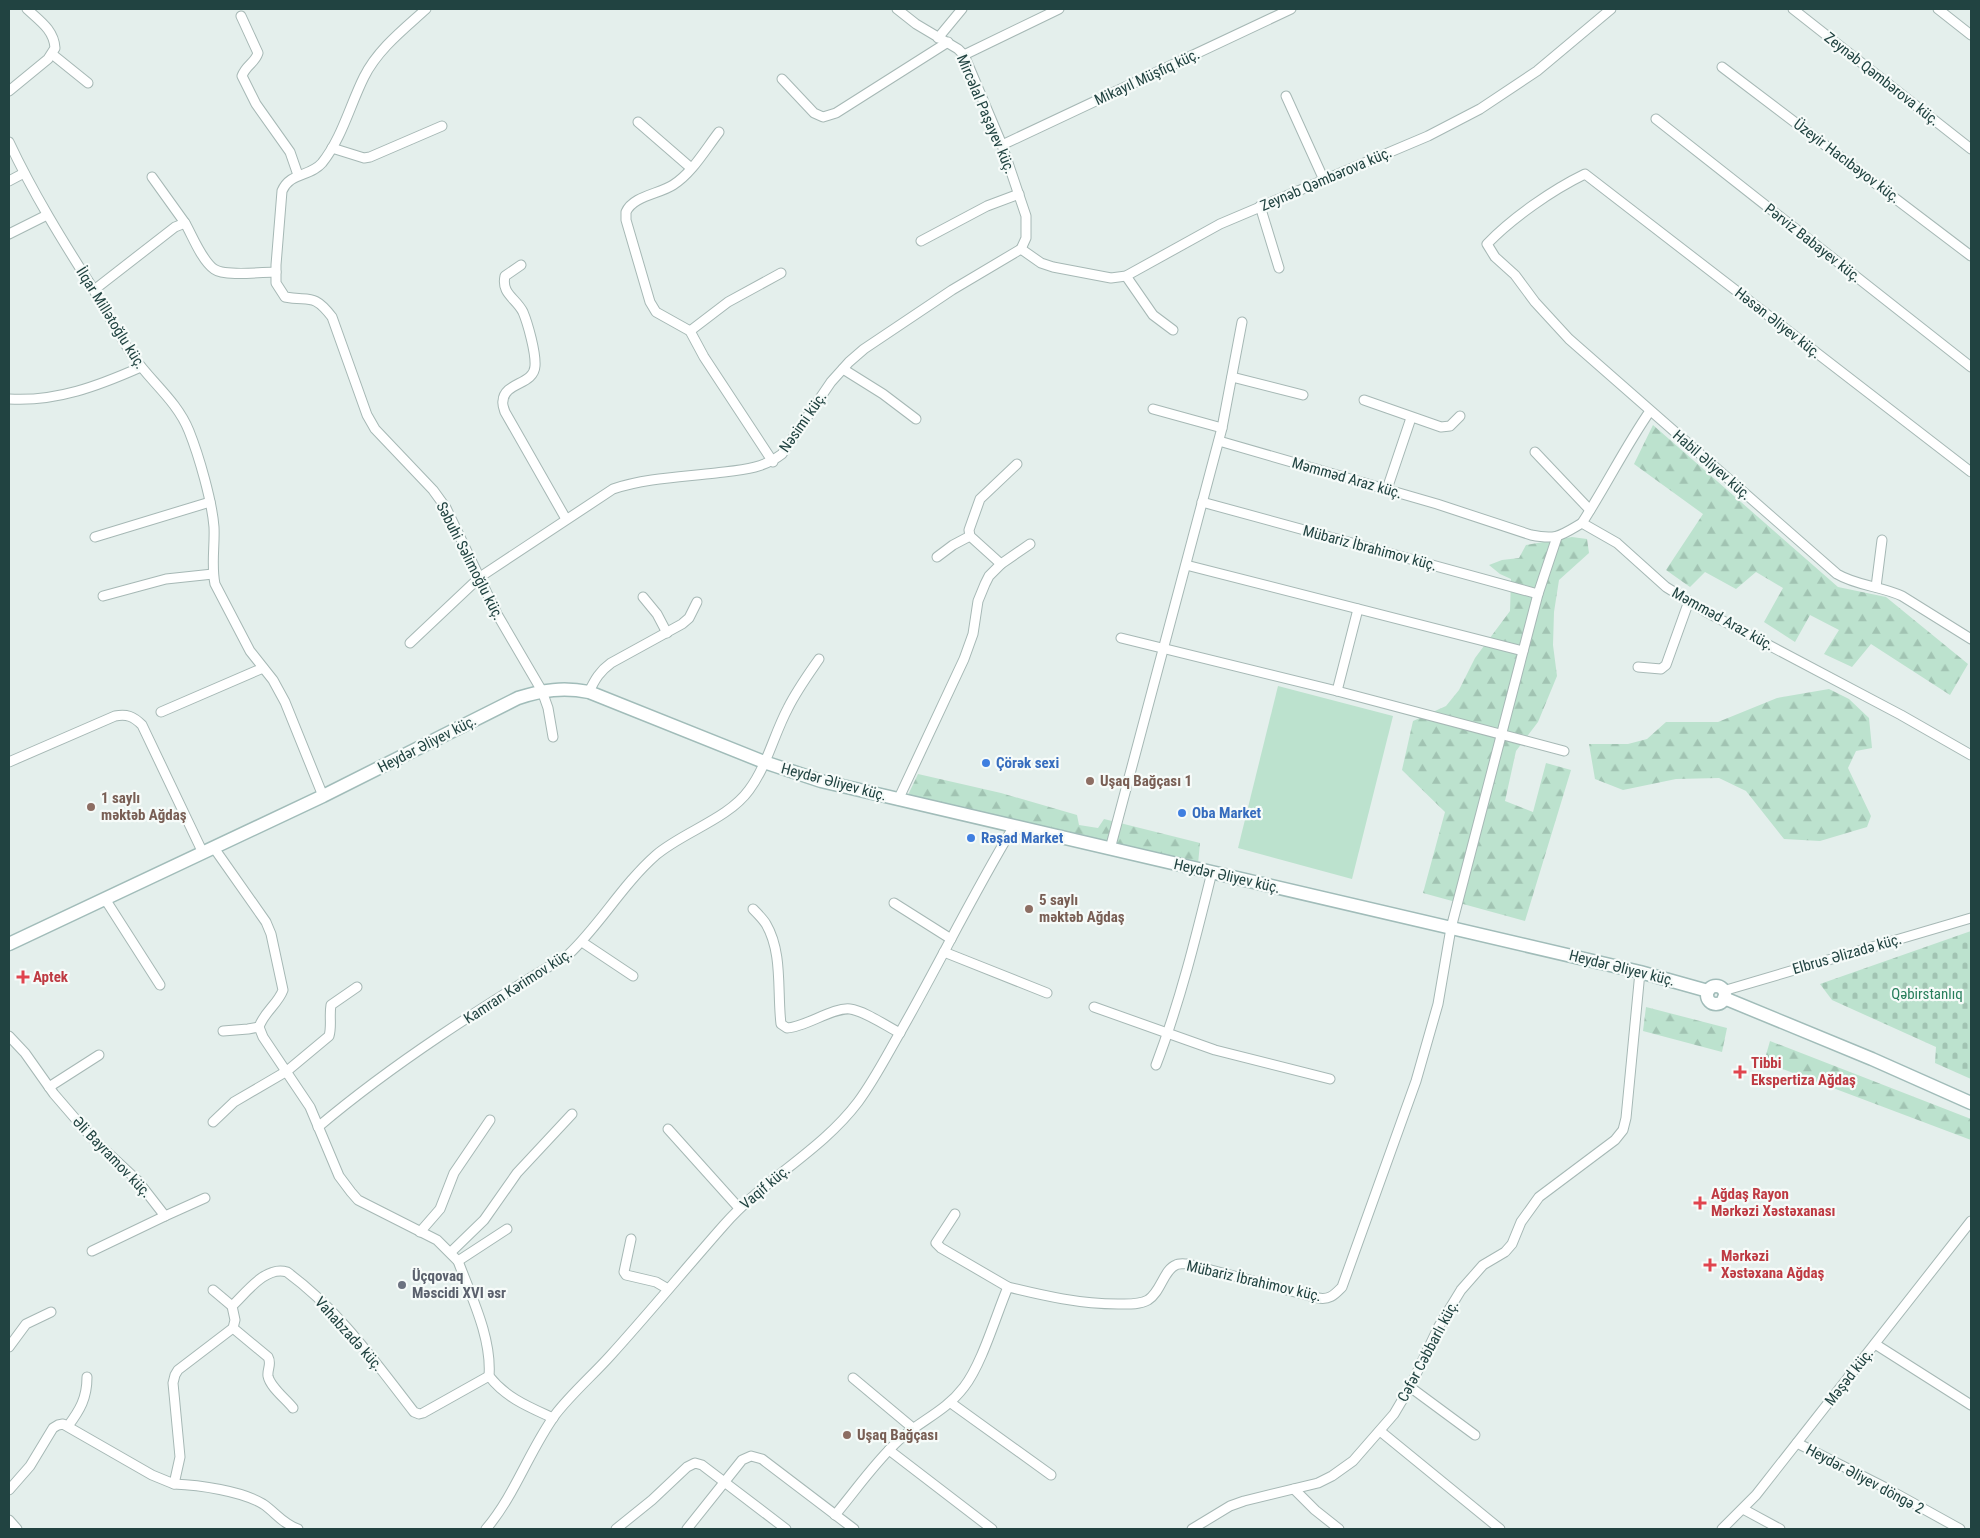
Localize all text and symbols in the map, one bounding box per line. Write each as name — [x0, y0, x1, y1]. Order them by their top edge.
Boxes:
street label: Zeynəb Qəmbərova küç. — [1821, 28, 1943, 130]
street label: Mikayıl Müşfiq küç. — [1092, 45, 1202, 109]
street label: Mircəlal Paşayev küç. — [953, 52, 1019, 176]
street label: Üzeyir Hacıbəyov küç. — [1790, 115, 1904, 207]
street label: Zeynəb Qəmbərova küç. — [1257, 143, 1395, 215]
street label: Pərviz Babayev küç. — [1761, 200, 1865, 286]
street label: İlqar Millətoğlu küç. — [72, 264, 150, 372]
street label: Həsən Əliyev küç. — [1731, 284, 1825, 362]
street label: Nəsimi küç. — [776, 388, 830, 456]
street label: Habil Əliyev küç. — [1669, 426, 1755, 504]
street label: Məmməd Araz küç. — [1290, 454, 1404, 502]
street label: Səbuhi Səlimoğlu küç. — [432, 499, 508, 623]
street label: Mübariz İbrahimov küç. — [1301, 521, 1439, 575]
street label: Məmməd Araz küç. — [1669, 584, 1777, 654]
street label: Heydər Əliyev küç. — [375, 711, 479, 777]
place label: Çörək sexi — [996, 754, 1059, 772]
marker: Çörək sexi — [980, 757, 992, 769]
street label: Heydər Əliyev küç. — [779, 759, 889, 805]
place label: Uşaq Bağçası 1 — [1100, 772, 1192, 790]
marker: Uşaq Bağçası 1 — [1084, 775, 1096, 787]
place label: 1 saylı məktəb Ağdaş — [101, 789, 187, 824]
marker: 1 saylı məktəb Ağdaş — [85, 801, 97, 813]
place label: Oba Market — [1192, 804, 1262, 822]
marker: Oba Market — [1176, 807, 1188, 819]
place label: Rəşad Market — [981, 829, 1064, 847]
marker: Rəşad Market — [965, 832, 977, 844]
street label: Heydər Əliyev küç. — [1172, 855, 1282, 897]
place label: 5 saylı məktəb Ağdaş — [1039, 891, 1125, 926]
marker: 5 saylı məktəb Ağdaş — [1023, 903, 1035, 915]
street label: Elbrus Əlizadə küç. — [1790, 930, 1904, 978]
street label: Kamran Kərimov küç. — [460, 944, 576, 1028]
street label: Heydər Əliyev küç. — [1567, 946, 1677, 990]
place label: Aptek — [33, 968, 69, 986]
marker: Aptek — [17, 971, 29, 983]
park label: Qəbirstanlıq — [1891, 985, 1963, 1003]
place label: Tibbi Ekspertiza Ağdaş — [1751, 1054, 1856, 1089]
marker: Tibbi Ekspertiza Ağdaş — [1733, 1065, 1747, 1079]
street label: Əli Bayramov küç. — [69, 1113, 155, 1201]
street label: Vaqif küç. — [737, 1161, 793, 1213]
place label: Ağdaş Rayon Mərkəzi Xəstəxanası — [1711, 1185, 1835, 1220]
marker: Ağdaş Rayon Mərkəzi Xəstəxanası — [1693, 1196, 1707, 1210]
place label: Mərkəzi Xəstəxana Ağdaş — [1721, 1247, 1825, 1282]
street label: Mübariz İbrahimov küç. — [1185, 1257, 1323, 1305]
marker: Mərkəzi Xəstəxana Ağdaş — [1703, 1258, 1717, 1272]
place label: Üçqovaq Məscidi XVI əsr — [412, 1267, 506, 1302]
marker: Üçqovaq Məscidi XVI əsr — [396, 1279, 408, 1291]
street label: Vahabzadə küç. — [311, 1293, 387, 1375]
street label: Cəfər Cəbbarlı küç. — [1394, 1297, 1462, 1405]
street label: Məşəd küç. — [1821, 1345, 1877, 1409]
place label: Uşaq Bağçası — [857, 1426, 938, 1444]
marker: Uşaq Bağçası — [841, 1429, 853, 1441]
street label: Heydər Əliyev döngə 2 — [1803, 1440, 1927, 1518]

